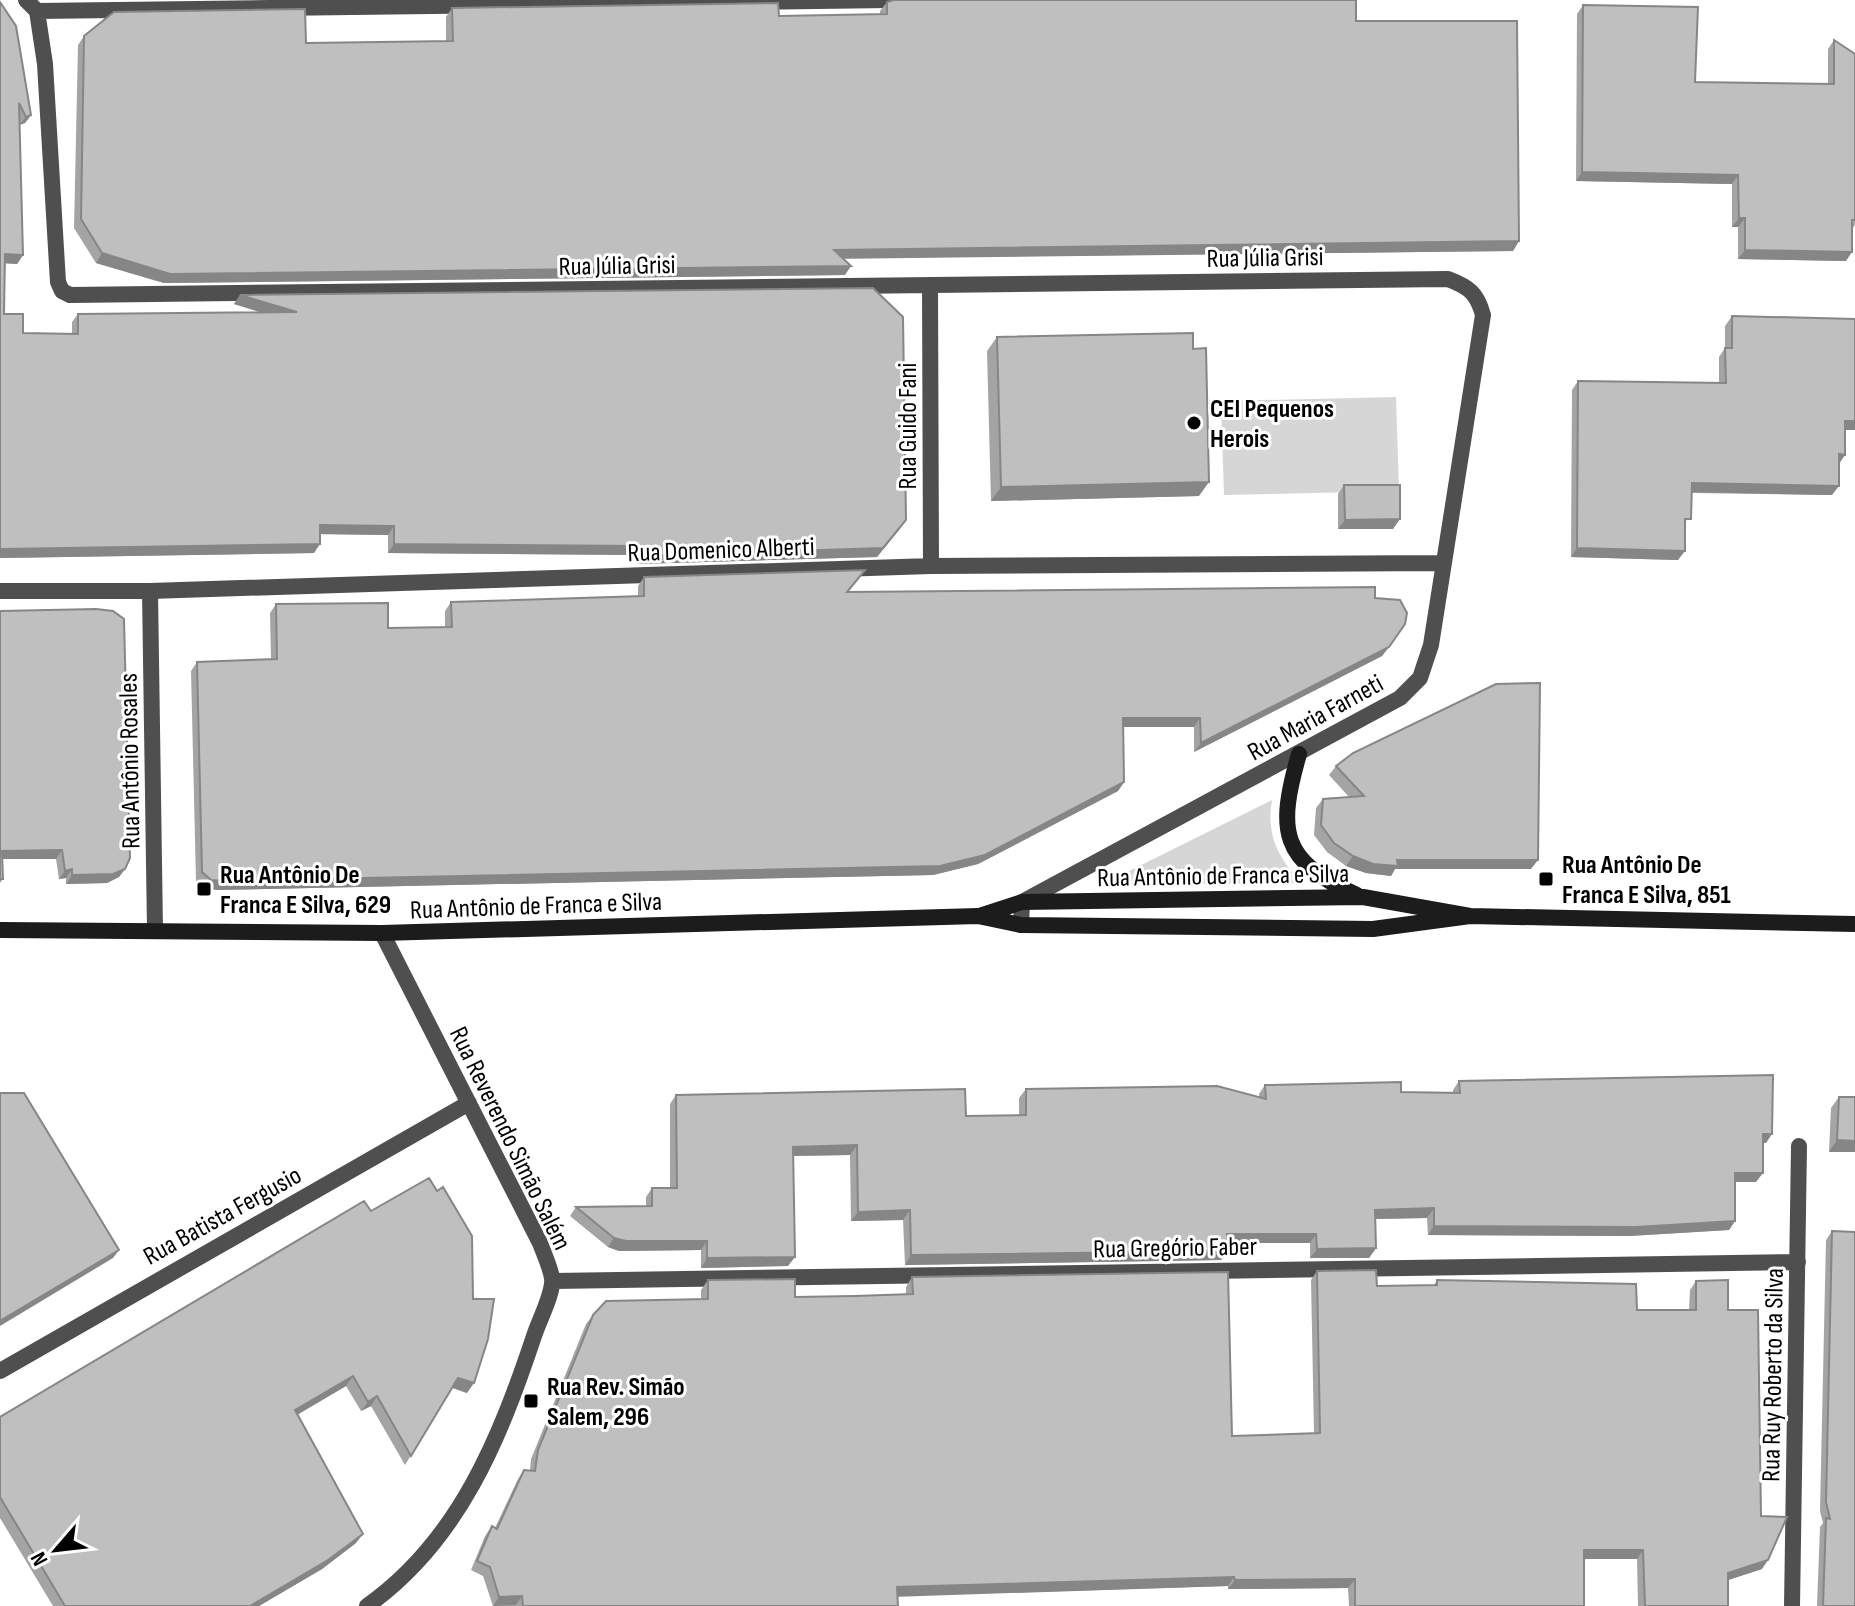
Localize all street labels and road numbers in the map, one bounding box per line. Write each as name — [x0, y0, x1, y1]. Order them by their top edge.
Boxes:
street label: Rua Júlia Grisi — [1206, 242, 1324, 275]
street label: Rua Júlia Grisi — [558, 250, 676, 283]
street label: Rua Guido Fani — [893, 363, 924, 489]
street label: Rua Domenico Alberti — [627, 532, 815, 569]
street label: Rua Maria Farneti — [1243, 668, 1389, 768]
street label: Rua Antônio Rosales — [113, 673, 148, 849]
street label: Rua Antônio de Franca e Silva — [1097, 859, 1349, 894]
street label: Rua Antônio de Franca e Silva — [410, 887, 663, 926]
street label: Rua Reverendo Simão Salém — [442, 1022, 577, 1255]
street label: Rua Batista Fergusio — [138, 1160, 307, 1272]
street label: Rua Gregório Faber — [1093, 1232, 1258, 1265]
street label: Rua Ruy Roberto da Silva — [1756, 1268, 1791, 1482]

